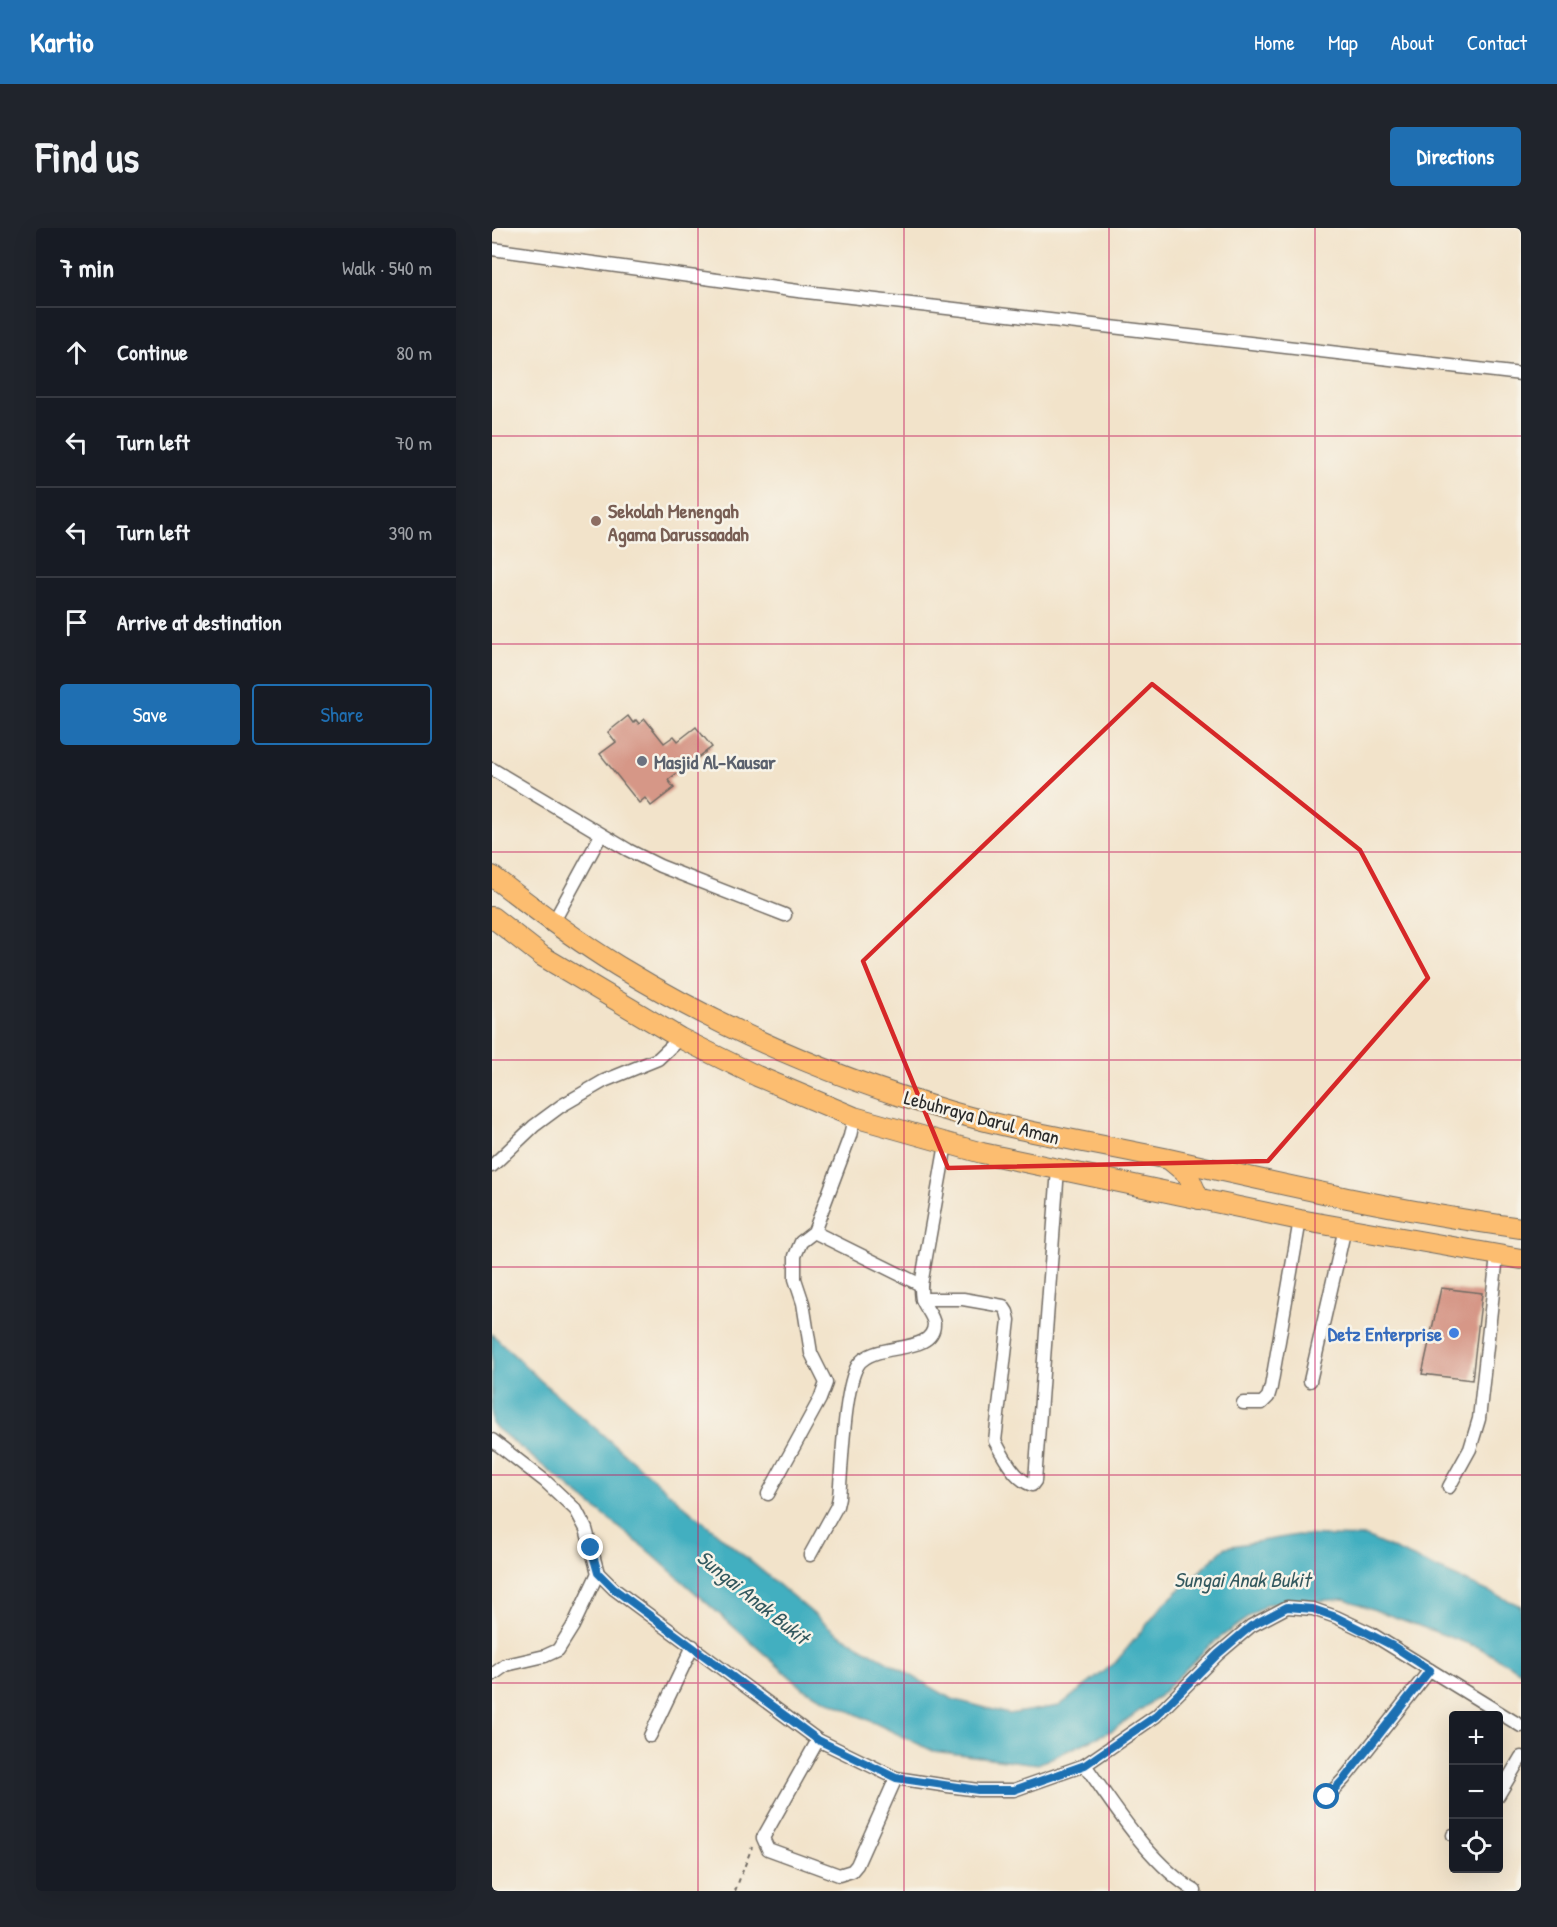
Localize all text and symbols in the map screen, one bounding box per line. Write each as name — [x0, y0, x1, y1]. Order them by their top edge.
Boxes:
text: Kartio — [30, 23, 94, 61]
text: Home — [1254, 28, 1295, 57]
text: Map — [1328, 28, 1358, 57]
text: About — [1391, 28, 1434, 57]
text: Contact — [1467, 28, 1527, 57]
button: Directions — [1390, 127, 1521, 186]
text: Find us — [36, 128, 139, 185]
text: 7 min — [60, 250, 114, 285]
text: Walk · 540 m — [342, 254, 432, 281]
icon: ahead — [60, 336, 93, 369]
text: Continue — [117, 337, 188, 367]
text: 80 m — [396, 339, 432, 366]
icon: left — [60, 426, 93, 459]
text: Turn left — [117, 427, 190, 457]
text: 70 m — [395, 429, 432, 456]
place label: Sekolah Menengah Agama Darussaadah — [608, 497, 749, 548]
marker: Sekolah Menengah Agama Darussaadah — [589, 514, 603, 528]
icon: left — [60, 516, 93, 549]
text: Turn left — [117, 517, 190, 547]
text: 390 m — [389, 519, 432, 546]
icon: arrive — [60, 606, 93, 639]
text: Arrive at destination — [117, 607, 282, 637]
button: Save — [60, 684, 240, 745]
button: Share — [252, 684, 432, 745]
place label: Masjid Al-Kausar — [654, 748, 776, 775]
marker: Masjid Al-Kausar — [635, 754, 649, 768]
street label: Lebuhraya Darul Aman — [901, 1083, 1063, 1151]
place label: Detz Enterprise — [1328, 1320, 1442, 1348]
marker: Detz Enterprise — [1447, 1326, 1461, 1340]
route end — [577, 1534, 603, 1560]
water label: Sungai Anak Bukit — [691, 1543, 817, 1653]
water label: Sungai Anak Bukit — [1174, 1565, 1313, 1594]
map controls — [1449, 1711, 1503, 1873]
button: + — [1449, 1711, 1503, 1765]
button: − — [1449, 1765, 1503, 1819]
route start — [1313, 1783, 1339, 1809]
button: locate — [1449, 1819, 1503, 1873]

